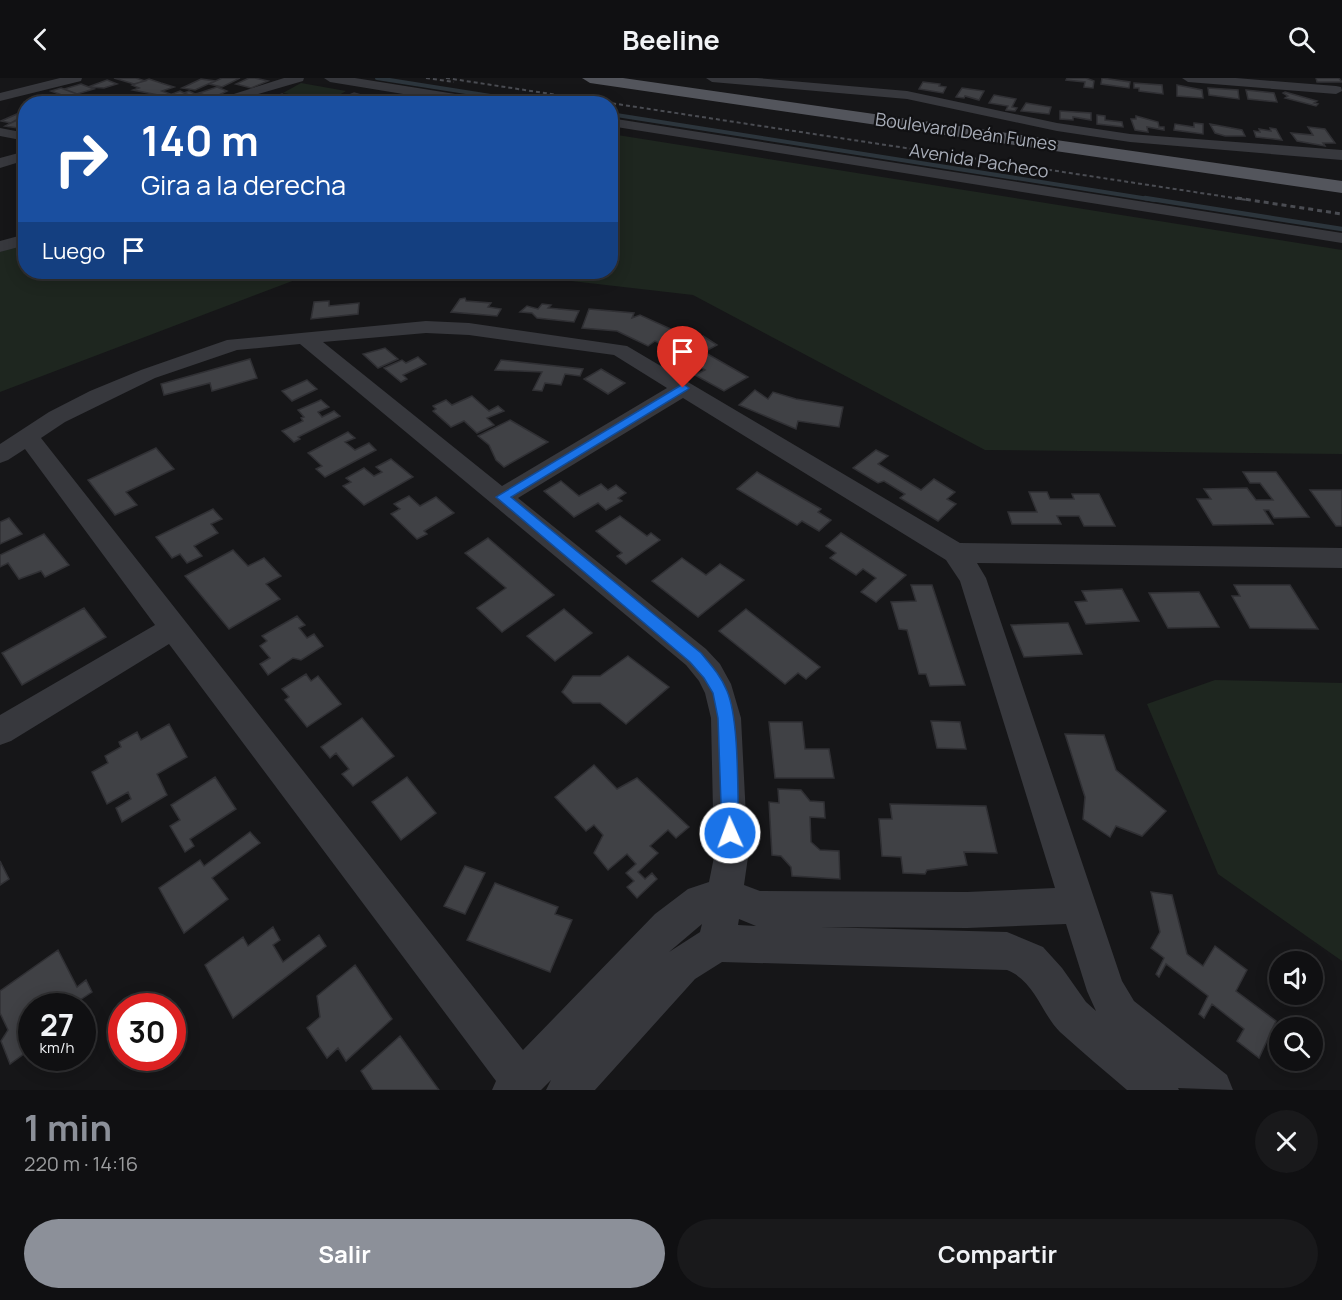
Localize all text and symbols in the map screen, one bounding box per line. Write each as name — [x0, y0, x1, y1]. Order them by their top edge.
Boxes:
text: Beeline — [622, 21, 720, 58]
icon: back — [24, 23, 57, 56]
icon: search — [1285, 23, 1318, 56]
street label: Boulevard Deán Funes — [874, 106, 1058, 156]
text: 140 m — [141, 111, 259, 169]
icon: right — [42, 120, 120, 198]
street label: Avenida Pacheco — [908, 137, 1051, 183]
text: Gira a la derecha — [141, 166, 346, 203]
icon: arrive — [117, 234, 150, 267]
text: Luego — [42, 236, 105, 266]
pin — [657, 326, 708, 388]
icon: arrive — [666, 335, 699, 368]
position arrow — [698, 801, 762, 865]
map controls — [1269, 951, 1323, 1071]
button: sound — [1269, 951, 1323, 1005]
speed limit sign: 30 — [108, 993, 186, 1071]
text: 27 — [40, 1004, 74, 1045]
button: search — [1269, 1017, 1323, 1071]
text: km/h — [40, 1037, 74, 1058]
text: 1 min — [24, 1103, 112, 1152]
button: close — [1255, 1110, 1318, 1173]
text: 220 m · 14:16 — [24, 1150, 138, 1177]
button: Salir — [24, 1219, 665, 1288]
button: Compartir — [677, 1219, 1318, 1288]

